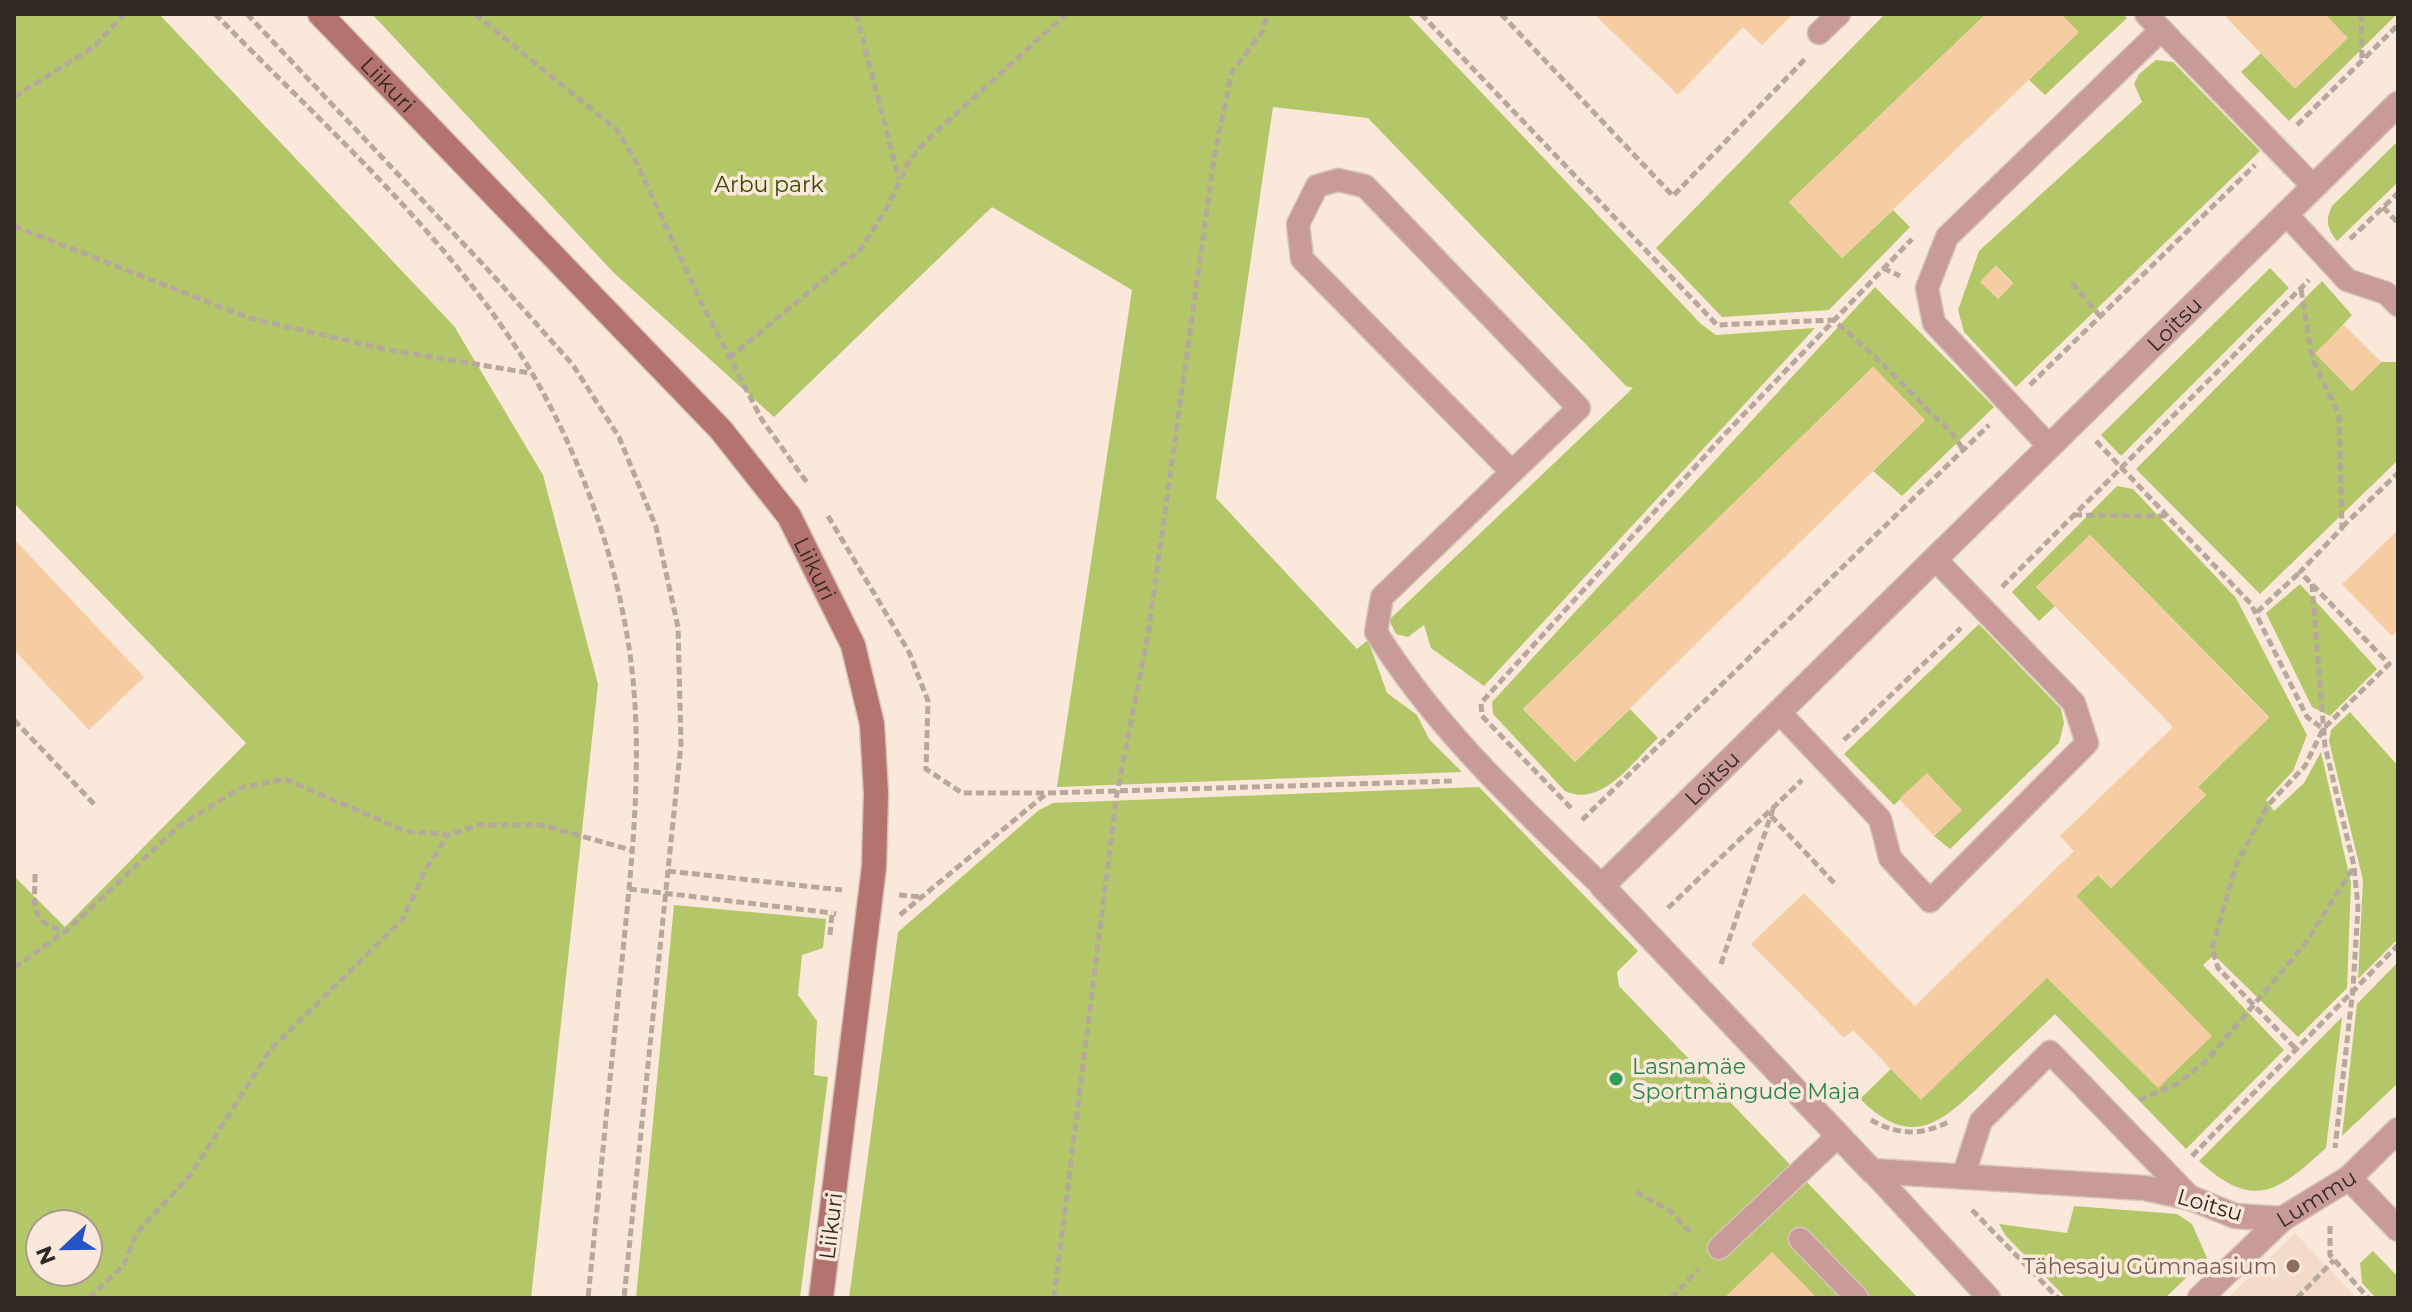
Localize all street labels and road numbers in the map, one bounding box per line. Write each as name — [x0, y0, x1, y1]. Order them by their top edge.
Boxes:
street label: Liikuri — [355, 51, 421, 118]
street label: Loitsu — [2141, 291, 2208, 357]
street label: Liikuri — [788, 532, 842, 605]
street label: Loitsu — [1679, 745, 1745, 811]
street label: Lummu — [2271, 1163, 2361, 1233]
street label: Loitsu — [2174, 1183, 2246, 1227]
street label: Liikuri — [814, 1191, 848, 1261]

